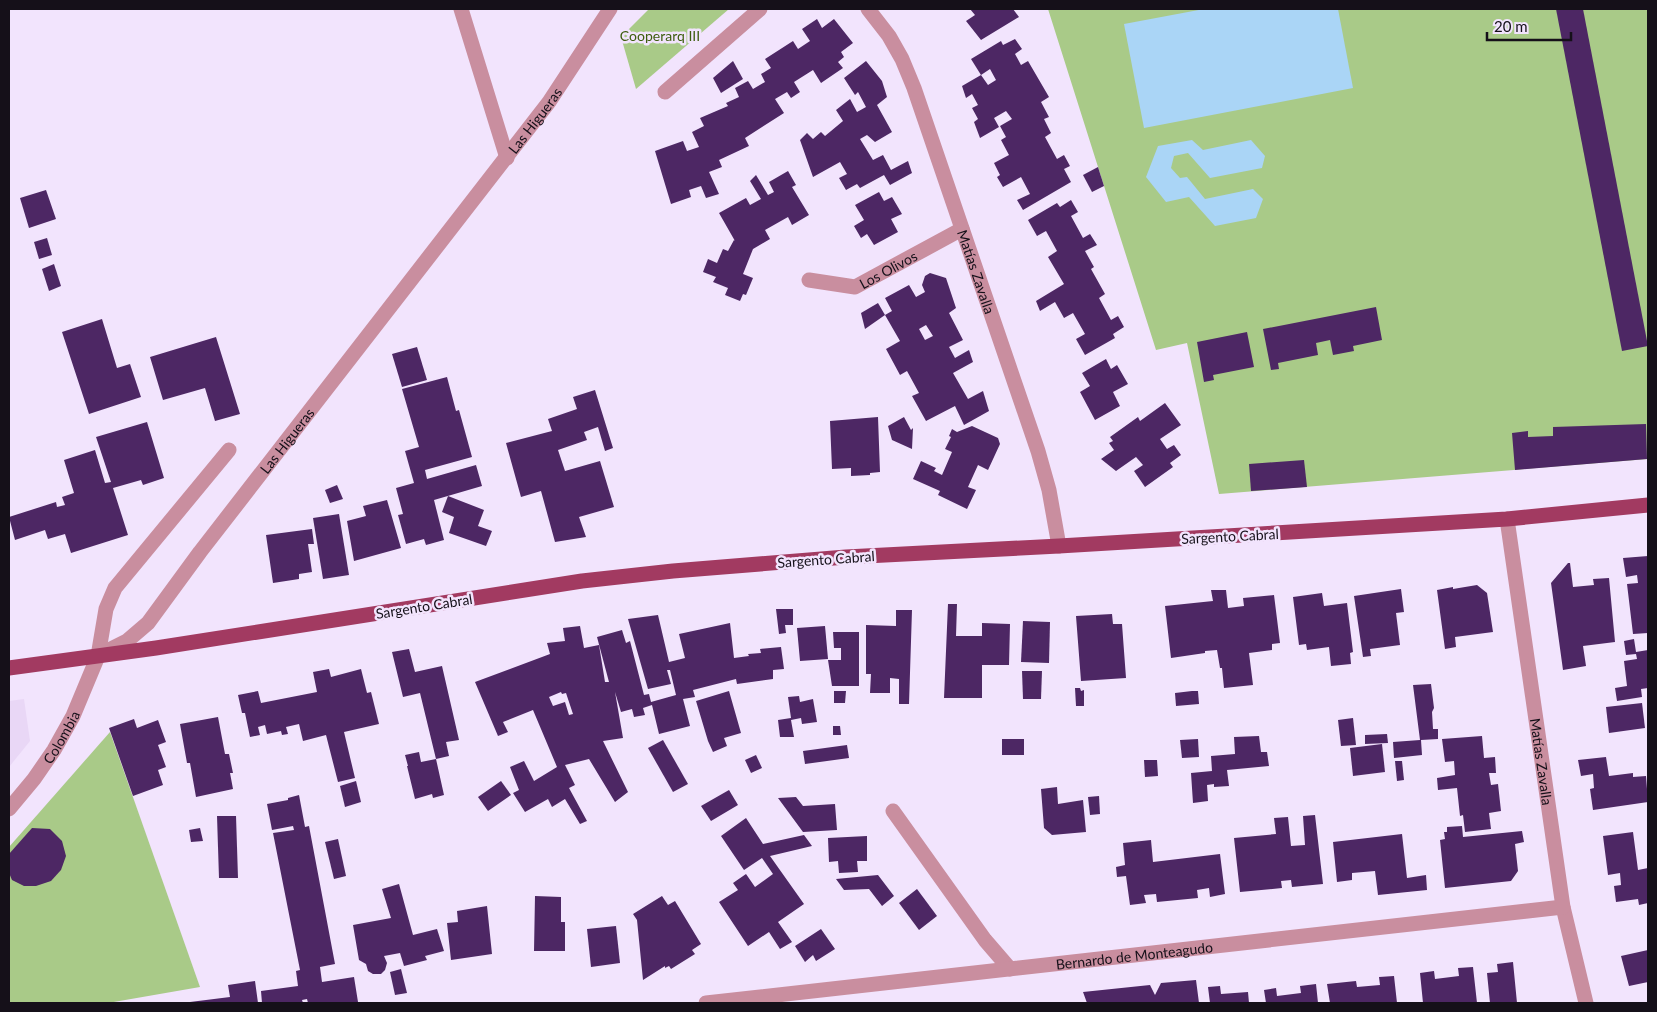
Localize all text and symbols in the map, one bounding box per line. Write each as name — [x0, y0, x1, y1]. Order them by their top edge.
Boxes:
scale bar — [1487, 10, 1571, 42]
text: 20 m — [1494, 17, 1528, 35]
park label: Cooperarq III — [620, 27, 700, 44]
street label: Las Higueras — [504, 84, 565, 156]
street label: Matías Zavalla — [954, 227, 999, 316]
street label: Los Olivos — [856, 247, 920, 292]
street label: Las Higueras — [256, 404, 317, 477]
street label: Sargento Cabral — [1181, 525, 1279, 547]
street label: Sargento Cabral — [777, 547, 875, 571]
street label: Sargento Cabral — [374, 590, 474, 622]
street label: Colombia — [39, 708, 83, 767]
street label: Matías Zavalla — [1527, 717, 1557, 806]
street label: Bernardo de Monteagudo — [1055, 938, 1214, 972]

